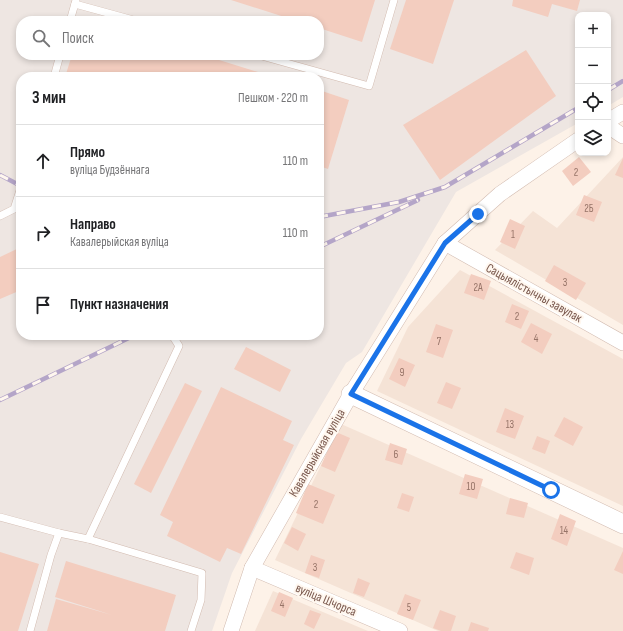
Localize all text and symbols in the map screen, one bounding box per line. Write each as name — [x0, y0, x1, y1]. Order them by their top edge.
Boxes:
map controls — [575, 12, 611, 156]
button: + — [575, 12, 611, 48]
search box — [16, 16, 324, 60]
icon: search — [30, 27, 52, 49]
text: Поиск — [62, 29, 94, 48]
button: − — [575, 48, 611, 84]
button: locate — [575, 84, 611, 120]
text: 3 мин — [32, 88, 66, 108]
text: Пешком · 220 m — [238, 90, 308, 106]
button: layers — [575, 120, 611, 156]
text: Прямо — [70, 143, 105, 162]
icon: ahead — [32, 150, 54, 172]
text: 110 m — [283, 153, 308, 169]
text: вуліца Будзённага — [70, 162, 150, 178]
house number: 2 — [574, 166, 579, 179]
house number: 2Б — [584, 202, 594, 215]
route end — [469, 205, 487, 223]
text: Направо — [70, 215, 116, 234]
icon: right — [32, 222, 54, 244]
text: 110 m — [283, 225, 308, 241]
house number: 1 — [511, 228, 515, 241]
text: Кавалерыйская вуліца — [70, 234, 169, 250]
street label: Сацыялістычны завулак — [483, 260, 585, 326]
house number: 3 — [563, 276, 568, 289]
house number: 2А — [473, 281, 483, 294]
icon: arrive — [32, 294, 54, 316]
text: Пункт назначения — [70, 295, 168, 314]
house number: 2 — [515, 310, 520, 323]
house number: 4 — [534, 332, 539, 345]
house number: 7 — [437, 335, 442, 348]
house number: 9 — [400, 366, 405, 379]
street label: Кавалерыйская вуліца — [285, 406, 349, 500]
house number: 13 — [506, 418, 515, 431]
house number: 6 — [394, 448, 399, 461]
house number: 10 — [467, 480, 475, 493]
route start — [542, 481, 560, 499]
house number: 2 — [314, 498, 319, 511]
house number: 14 — [560, 524, 569, 537]
house number: 3 — [313, 561, 318, 574]
street label: вуліца Шчорса — [293, 580, 359, 620]
house number: 4 — [280, 598, 285, 611]
house number: 5 — [407, 601, 411, 614]

